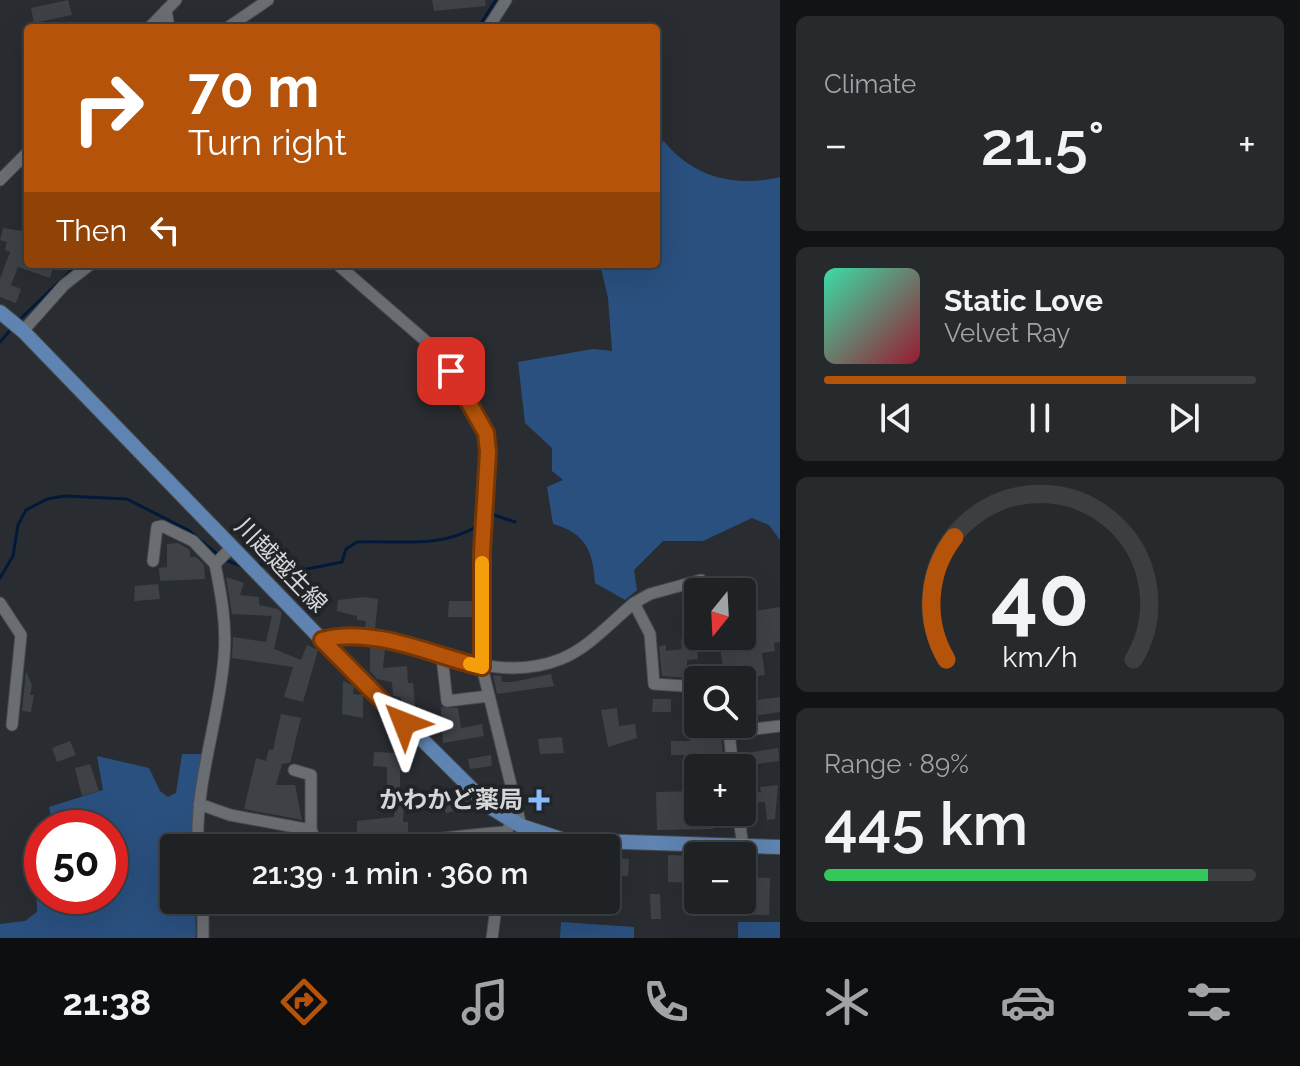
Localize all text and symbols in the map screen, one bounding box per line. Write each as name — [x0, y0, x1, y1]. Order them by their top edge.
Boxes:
text: 70 m — [188, 54, 319, 120]
icon: right — [56, 56, 160, 160]
text: Climate — [824, 69, 916, 99]
text: 21.5° — [981, 109, 1105, 179]
text: − — [824, 119, 848, 170]
text: + — [1238, 119, 1256, 170]
text: Turn right — [188, 121, 347, 163]
icon: left — [143, 208, 187, 252]
text: Then — [56, 213, 127, 248]
text: Static Love — [944, 283, 1103, 318]
text: Velvet Ray — [944, 318, 1070, 348]
pin — [417, 337, 485, 405]
icon: arrive — [429, 349, 473, 393]
icon: previous — [874, 396, 918, 440]
icon: pause — [1018, 396, 1062, 440]
icon: next — [1162, 396, 1206, 440]
street label: 川越越生線 — [229, 511, 333, 618]
text: 40 — [991, 548, 1089, 645]
north arrow — [684, 578, 756, 650]
map controls — [684, 578, 756, 914]
text: km/h — [1002, 640, 1078, 674]
button: search — [684, 666, 756, 738]
position arrow — [362, 681, 446, 765]
text: Range · 89% — [824, 749, 969, 779]
button: + — [684, 754, 756, 826]
place label: かわかど薬局 — [379, 785, 523, 814]
text: 445 km — [824, 789, 1028, 859]
marker: かわかど薬局 — [530, 791, 548, 809]
speed limit sign: 50 — [24, 810, 128, 914]
button: − — [684, 842, 756, 914]
text: 21:39 · 1 min · 360 m — [252, 856, 528, 891]
icon: directions — [276, 974, 332, 1030]
icon: music — [457, 974, 513, 1030]
icon: phone — [638, 974, 694, 1030]
icon: climate — [819, 974, 875, 1030]
icon: car — [1000, 974, 1056, 1030]
icon: filters — [1181, 974, 1237, 1030]
text: 21:38 — [63, 981, 151, 1023]

